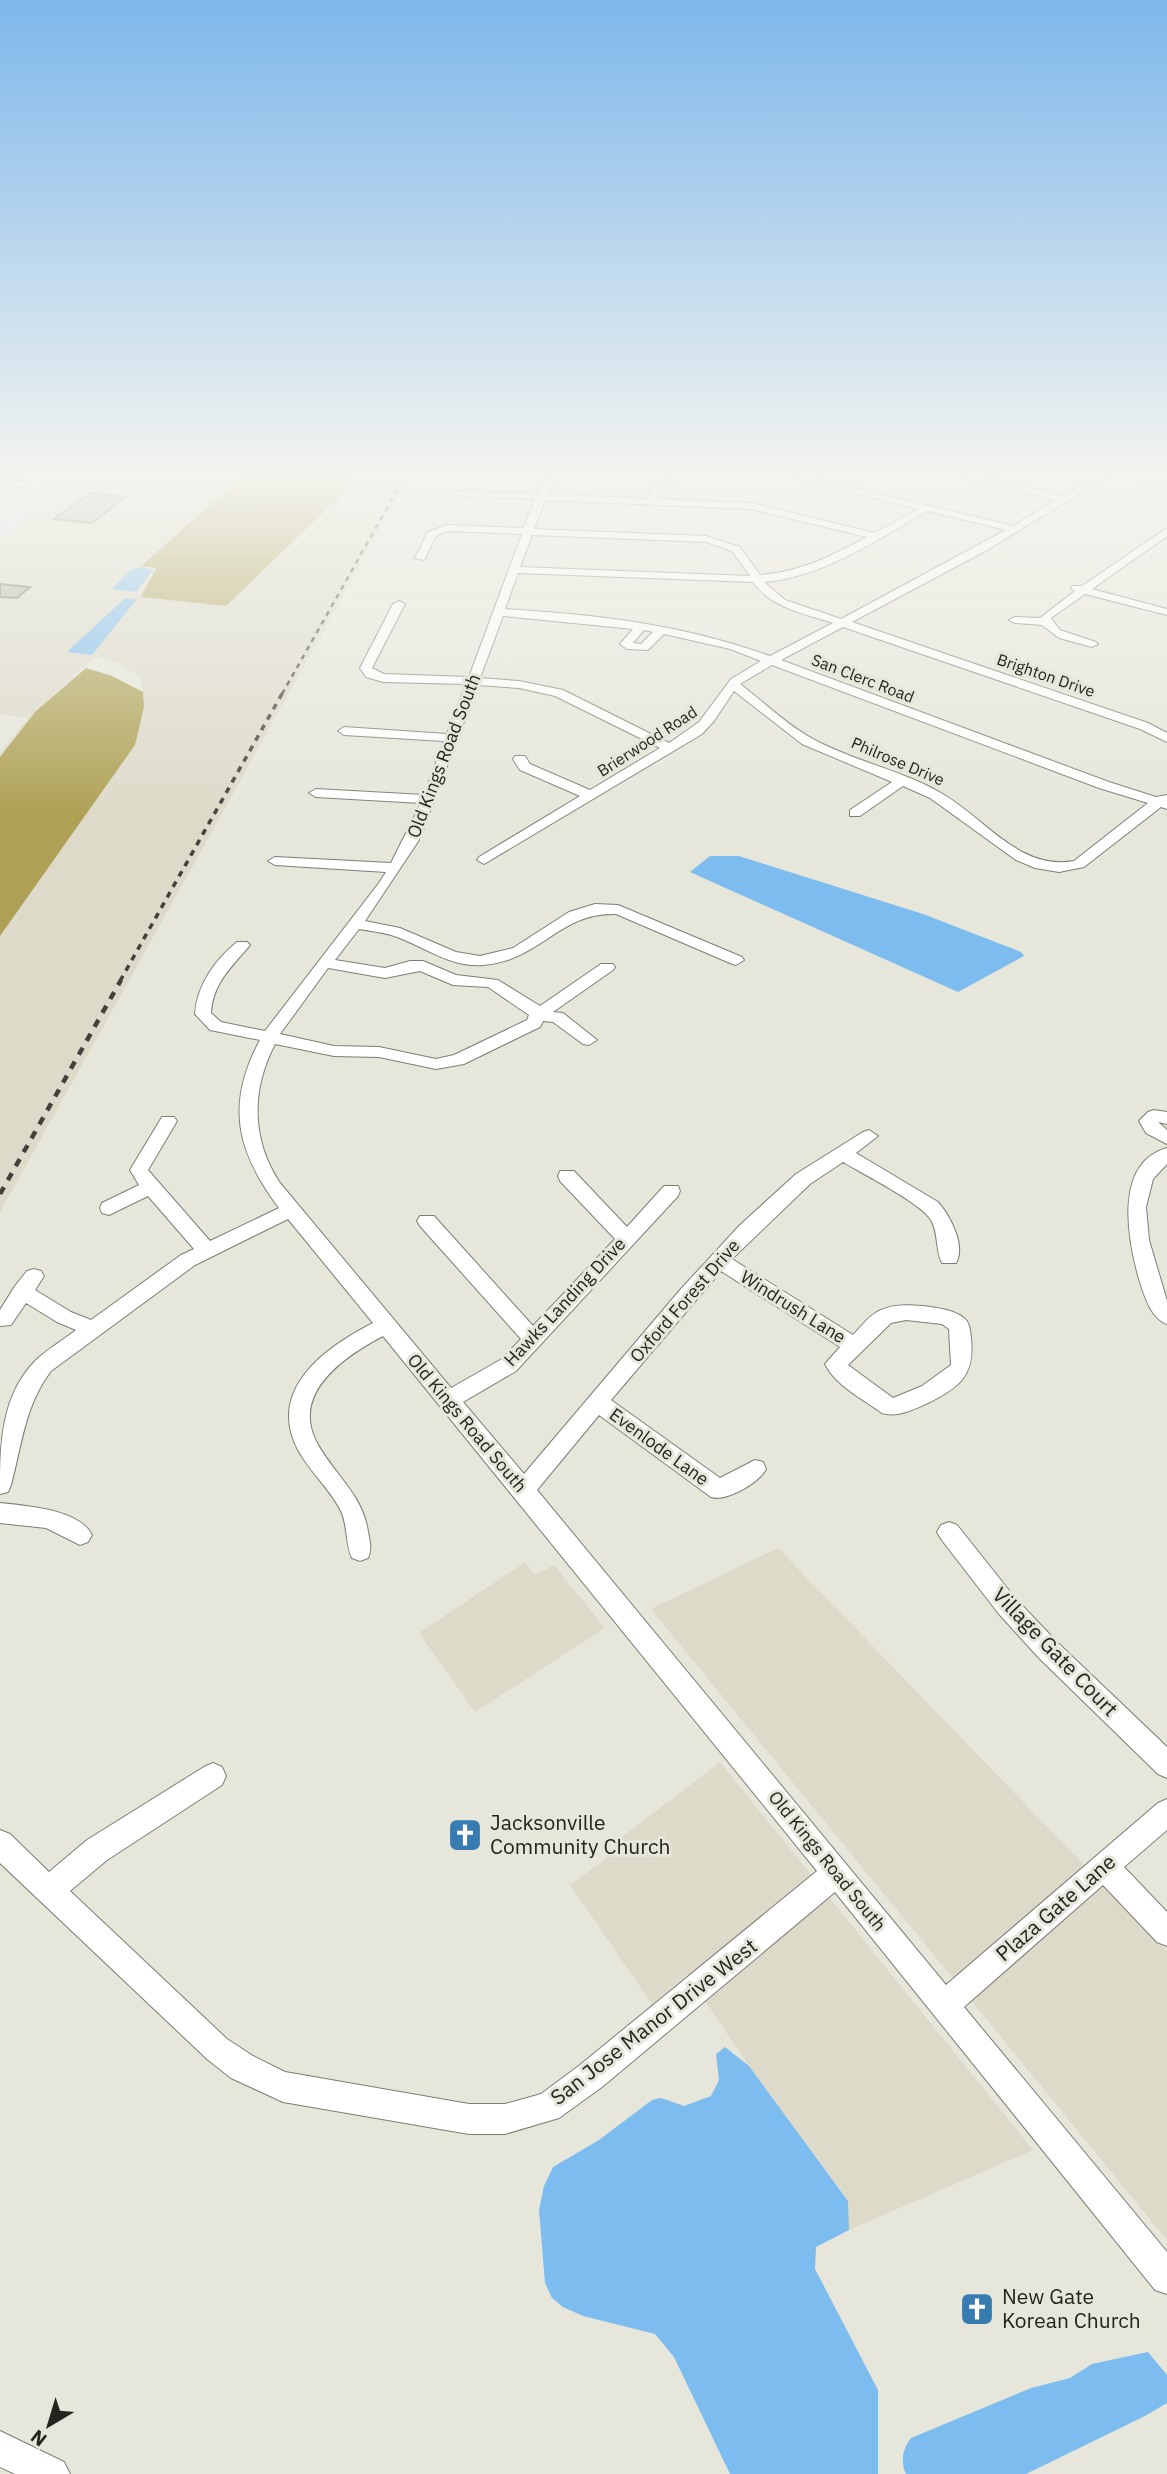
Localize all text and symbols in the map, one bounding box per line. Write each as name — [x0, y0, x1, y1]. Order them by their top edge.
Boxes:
street label: San Clerc Road — [809, 649, 917, 707]
street label: Brighton Drive — [994, 649, 1098, 701]
street label: Old Kings Road South — [402, 671, 485, 841]
street label: Brierwood Road — [593, 701, 701, 781]
street label: Philrose Drive — [848, 732, 948, 790]
street label: Hawks Landing Drive — [499, 1232, 630, 1371]
street label: Oxford Forest Drive — [625, 1234, 745, 1367]
street label: Windrush Lane — [736, 1265, 850, 1348]
street label: Old Kings Road South — [403, 1349, 532, 1497]
street label: Evenlode Lane — [605, 1403, 714, 1491]
street label: Village Gate Court — [987, 1581, 1125, 1722]
street label: Old Kings Road South — [764, 1786, 891, 1936]
place label: Jacksonville Community Church — [490, 1808, 670, 1860]
church icon: Jacksonville Community Church — [446, 1816, 484, 1854]
street label: Plaza Gate Lane — [989, 1847, 1121, 1967]
street label: San Jose Manor Drive West — [544, 1932, 763, 2111]
place label: New Gate Korean Church — [1002, 2282, 1141, 2334]
church icon: New Gate Korean Church — [958, 2290, 996, 2328]
north arrow — [14, 2390, 84, 2460]
text: N — [26, 2425, 51, 2452]

